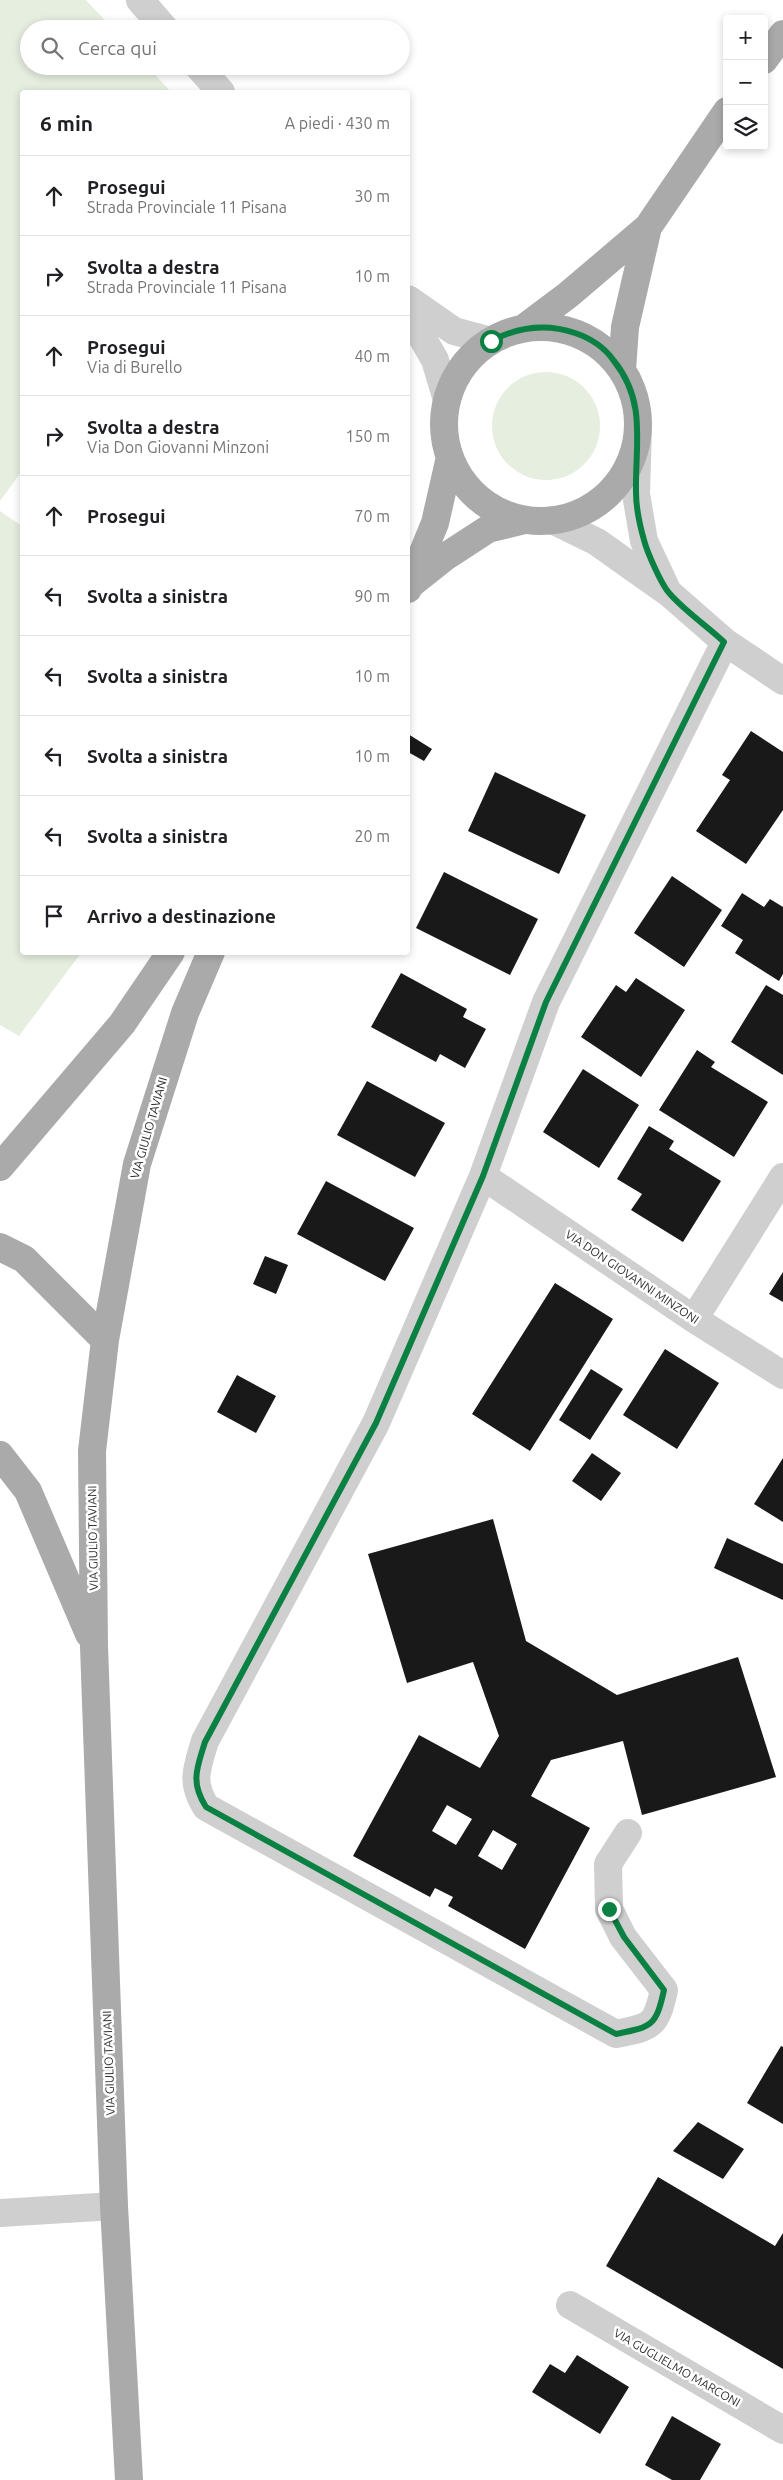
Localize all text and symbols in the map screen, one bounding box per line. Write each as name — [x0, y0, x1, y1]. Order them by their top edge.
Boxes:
map controls — [723, 15, 768, 150]
button: + — [723, 15, 768, 60]
search box — [20, 20, 410, 75]
icon: search — [38, 34, 66, 62]
text: Cerca qui — [78, 37, 157, 59]
button: − — [723, 60, 768, 105]
button: layers — [723, 105, 768, 150]
text: 6 min — [40, 111, 93, 135]
text: A piedi · 430 m — [285, 114, 390, 132]
text: Prosegui — [87, 176, 166, 198]
icon: ahead — [40, 182, 68, 210]
text: 30 m — [354, 187, 390, 205]
text: Strada Provinciale 11 Pisana — [87, 198, 287, 216]
text: Svolta a destra — [87, 256, 220, 278]
icon: right — [40, 262, 68, 290]
text: 10 m — [354, 267, 390, 285]
text: Strada Provinciale 11 Pisana — [87, 278, 287, 296]
route start — [480, 330, 503, 353]
text: Prosegui — [87, 336, 166, 358]
icon: ahead — [40, 342, 68, 370]
text: 40 m — [354, 347, 390, 365]
text: Via di Burello — [87, 358, 182, 376]
text: Svolta a destra — [87, 416, 220, 438]
icon: right — [40, 422, 68, 450]
text: 150 m — [345, 427, 390, 445]
text: Via Don Giovanni Minzoni — [87, 438, 269, 456]
icon: ahead — [40, 502, 68, 530]
text: Prosegui — [87, 505, 166, 527]
text: 70 m — [354, 507, 390, 525]
icon: left — [40, 582, 68, 610]
text: Svolta a sinistra — [87, 585, 228, 607]
text: 90 m — [354, 587, 390, 605]
icon: left — [40, 662, 68, 690]
text: Svolta a sinistra — [87, 665, 228, 687]
text: 10 m — [354, 667, 390, 685]
icon: left — [40, 742, 68, 770]
text: Svolta a sinistra — [87, 745, 228, 767]
text: 10 m — [354, 747, 390, 765]
icon: left — [40, 822, 68, 850]
text: Svolta a sinistra — [87, 825, 228, 847]
text: 20 m — [354, 827, 390, 845]
icon: arrive — [40, 902, 68, 930]
text: Arrivo a destinazione — [87, 905, 276, 927]
street label: VIA GIULIO TAVIANI — [128, 1076, 169, 1180]
street label: VIA DON GIOVANNI MINZONI — [563, 1227, 701, 1326]
street label: VIA GIULIO TAVIANI — [85, 1485, 100, 1591]
route end — [598, 1898, 621, 1921]
street label: VIA GIULIO TAVIANI — [100, 2010, 117, 2116]
street label: VIA GUGLIELMO MARCONI — [612, 2326, 743, 2409]

